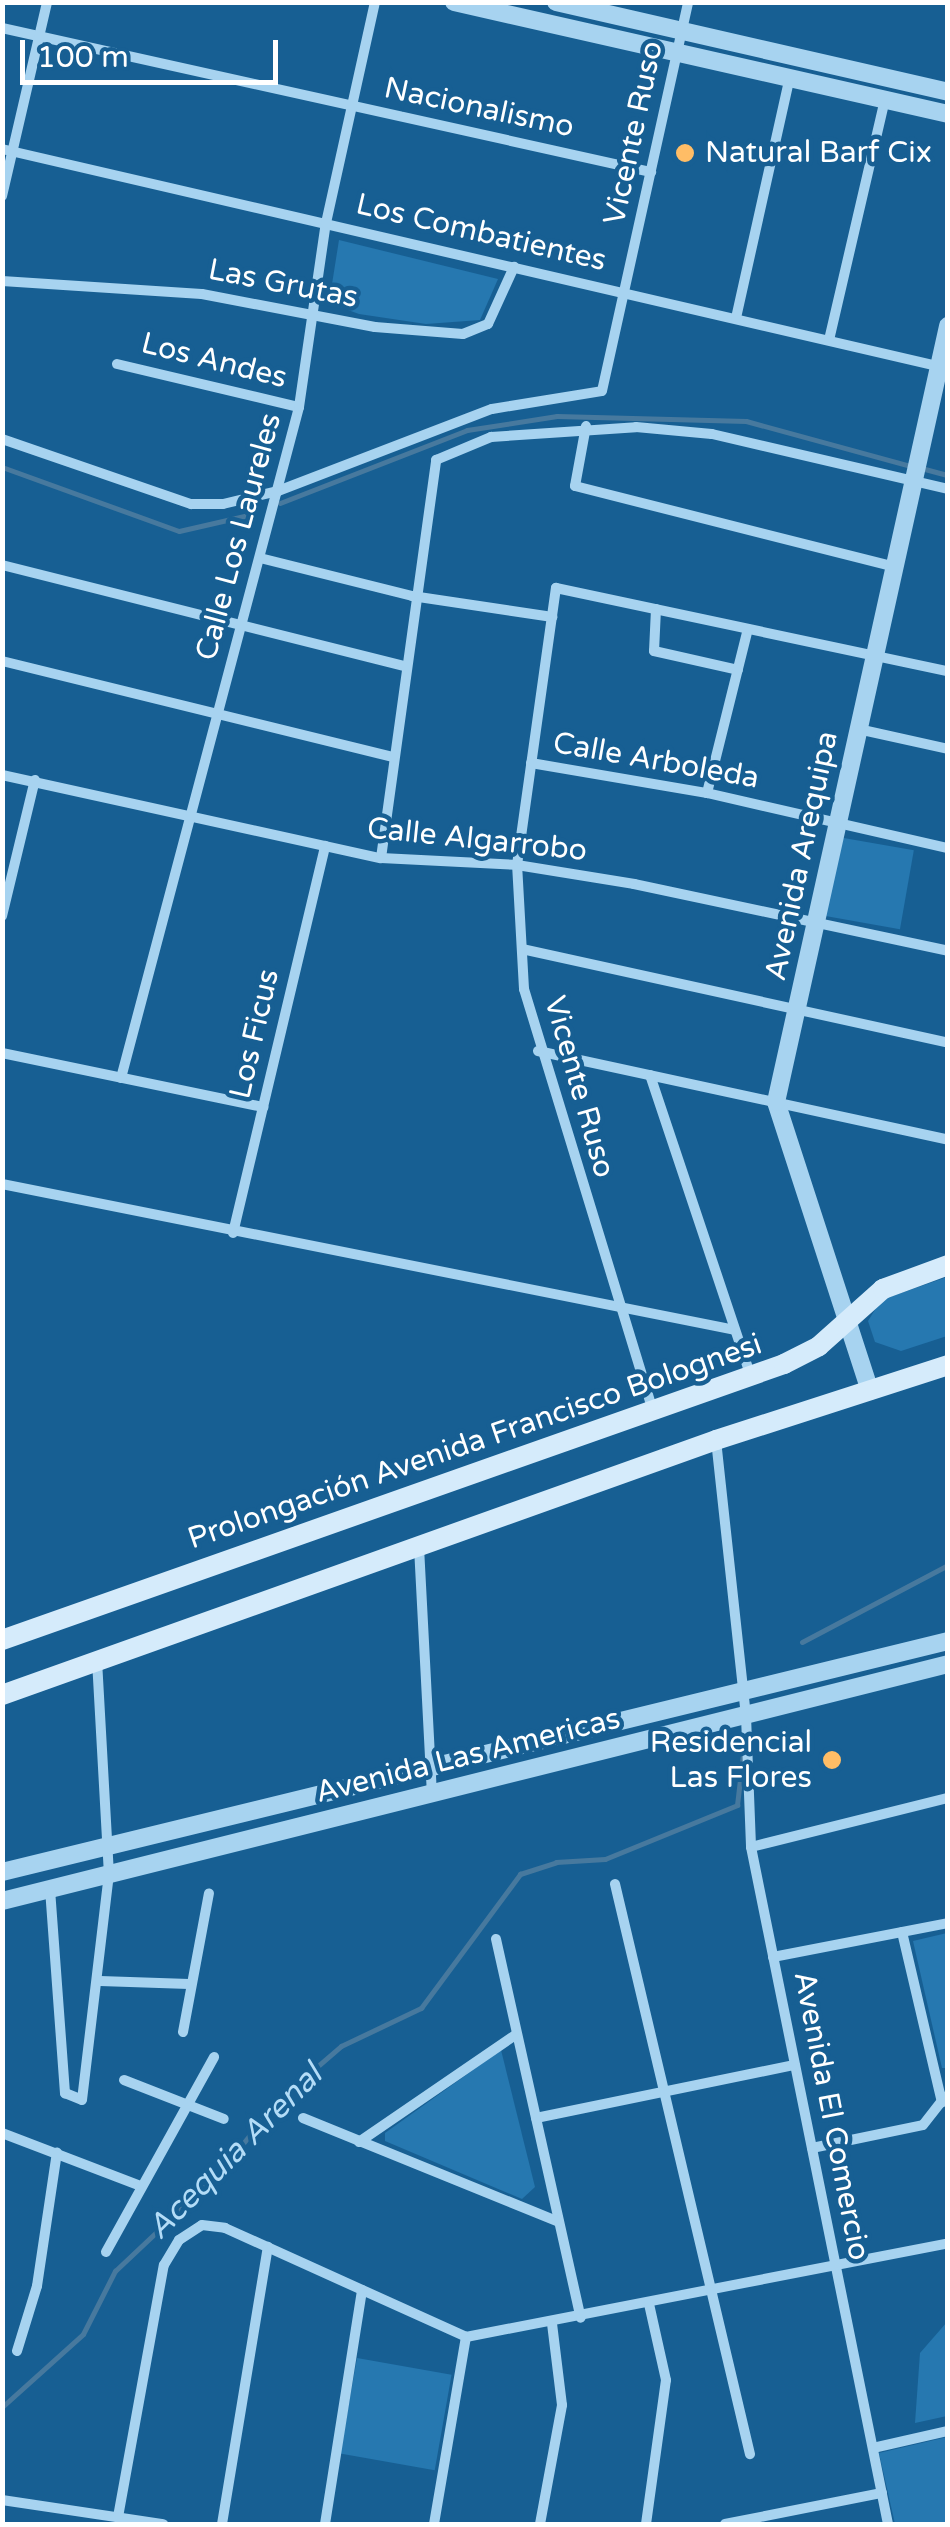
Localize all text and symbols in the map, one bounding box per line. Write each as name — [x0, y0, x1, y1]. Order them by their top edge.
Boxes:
scale bar — [25, 20, 282, 82]
street label: Vicente Ruso — [597, 38, 671, 228]
text: 100 m — [37, 39, 129, 76]
street label: Nacionalismo — [381, 70, 577, 146]
place label: Natural Barf Cix — [705, 135, 932, 171]
marker: Natural Barf Cix — [674, 142, 696, 164]
street label: Los Combatientes — [352, 187, 610, 279]
street label: Las Grutas — [205, 252, 361, 316]
street label: Los Andes — [138, 326, 290, 396]
street label: Calle Los Laureles — [189, 410, 289, 664]
street label: Calle Arboleda — [550, 725, 762, 797]
street label: Avenida Arequipa — [758, 728, 846, 984]
street label: Calle Algarrobo — [365, 811, 589, 869]
street label: Los Ficus — [223, 966, 287, 1102]
street label: Vicente Ruso — [536, 992, 622, 1182]
street label: Prolongación Avenida Francisco Bolognesi — [183, 1327, 767, 1557]
street label: Avenida Las Americas — [312, 1701, 624, 1811]
place label: Residencial Las Flores — [650, 1725, 812, 1796]
marker: Residencial Las Flores — [821, 1749, 843, 1771]
street label: Avenida El Comercio — [785, 1968, 877, 2264]
water label: Acequia Arenal — [140, 2057, 330, 2247]

